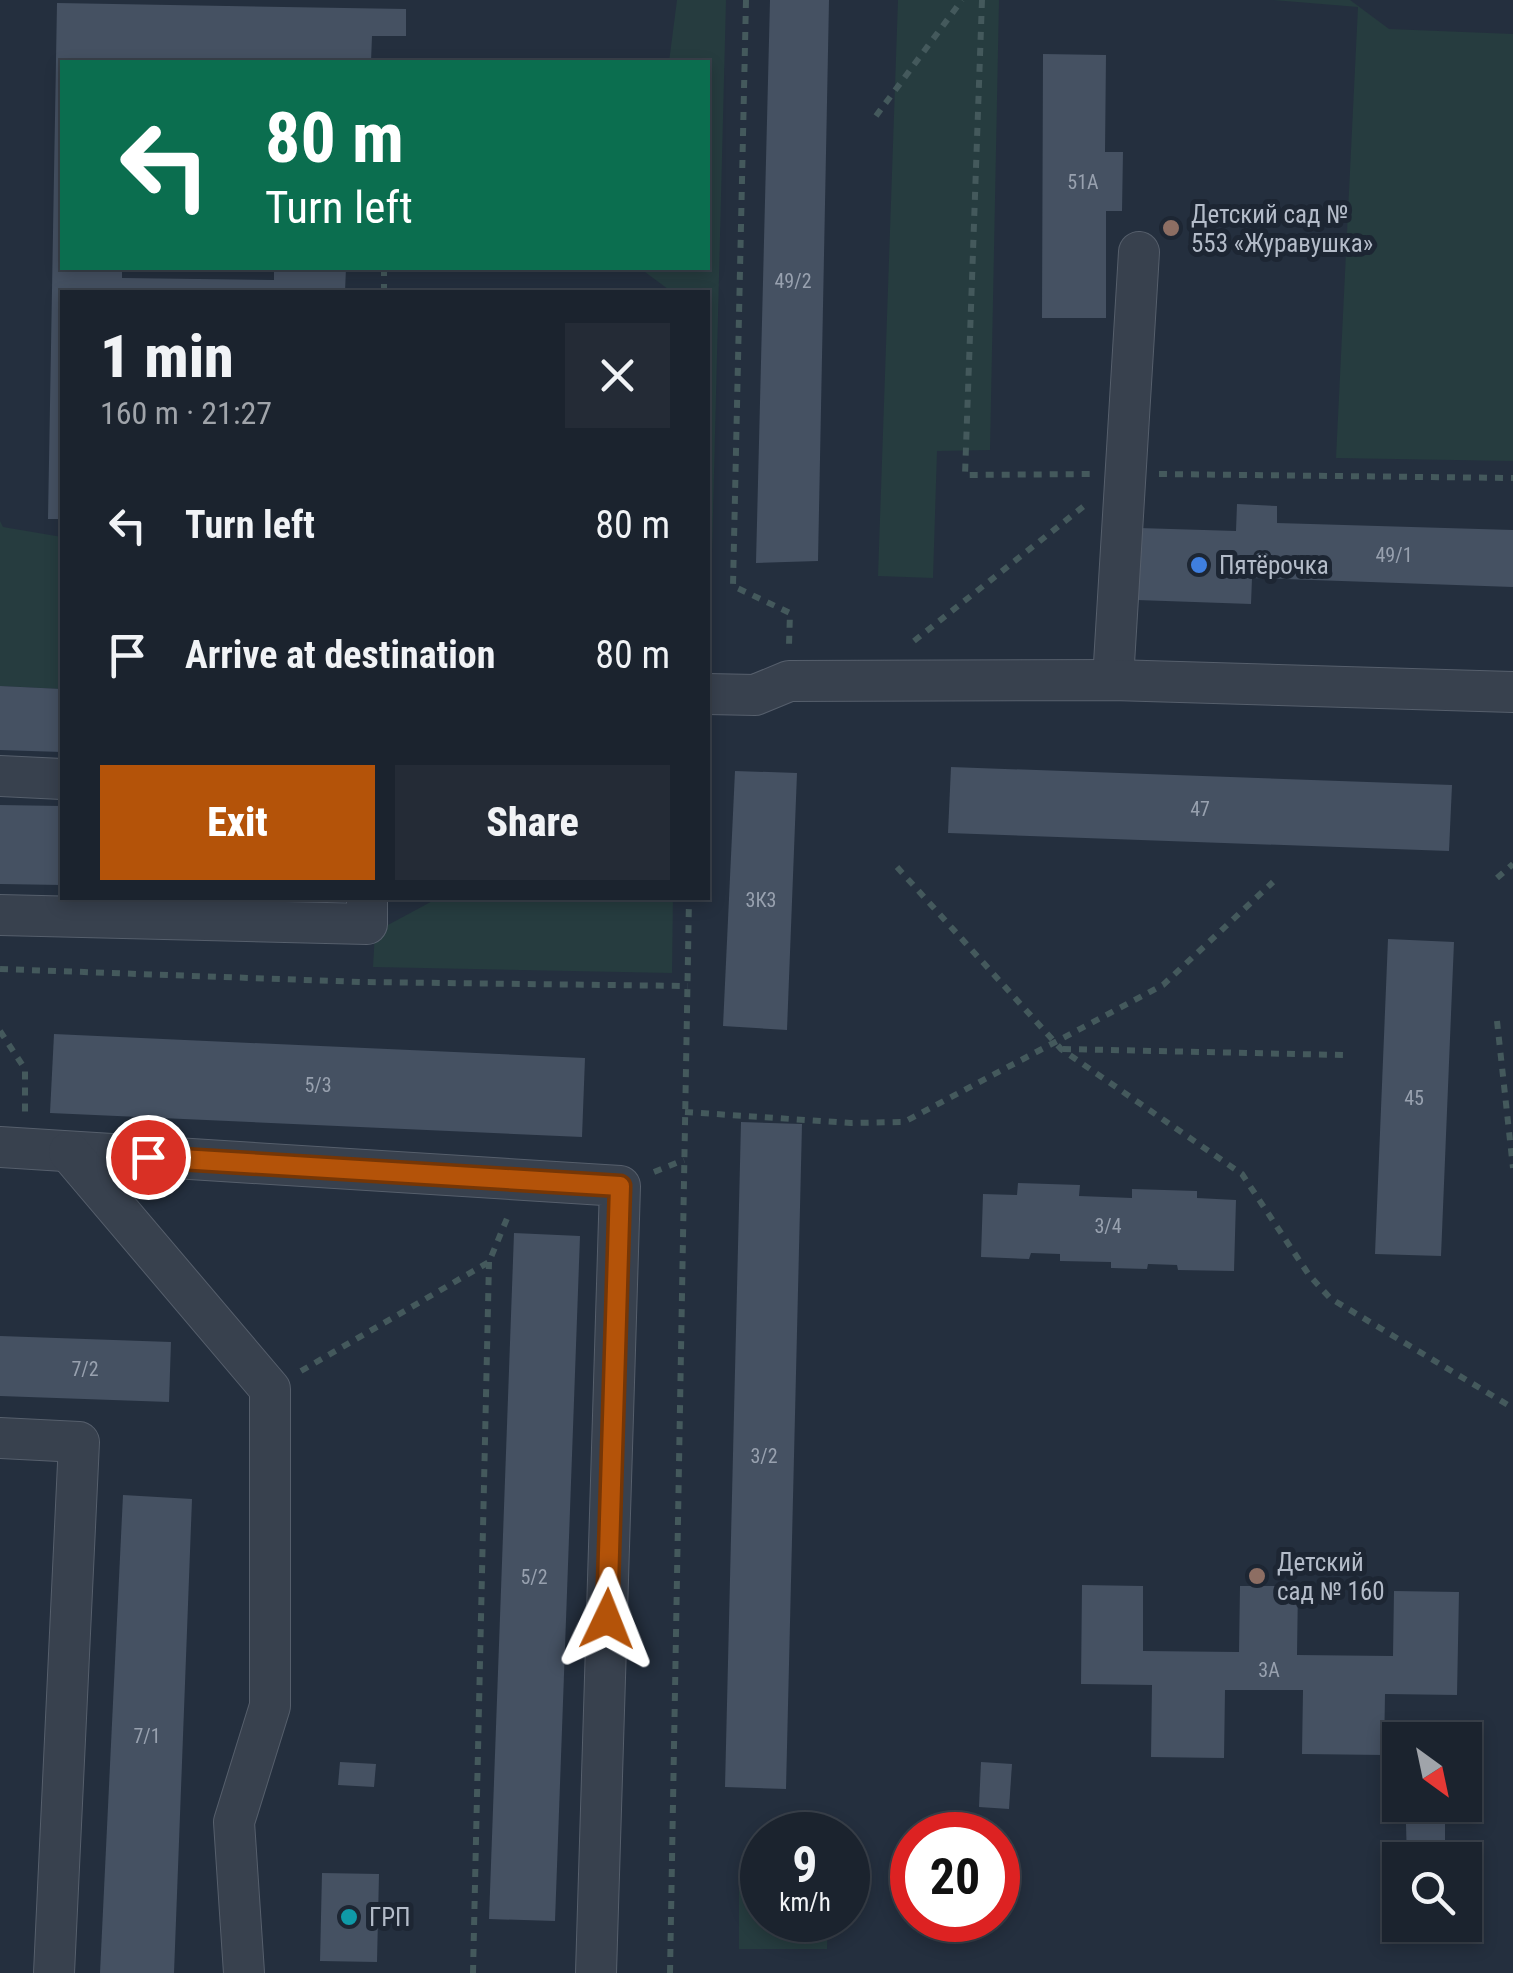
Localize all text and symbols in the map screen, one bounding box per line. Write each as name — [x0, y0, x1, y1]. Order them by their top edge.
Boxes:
text: 80 m — [265, 97, 404, 179]
icon: left — [100, 100, 230, 230]
house number: 51А — [1067, 170, 1099, 194]
text: Turn left — [265, 181, 413, 234]
place label: Детский сад № 553 «Журавушка» — [1191, 200, 1373, 258]
marker: Детский сад № 553 «Журавушка» — [1160, 217, 1182, 239]
house number: 49/2 — [774, 269, 812, 293]
text: 1 min — [100, 321, 234, 392]
button: close — [565, 323, 670, 428]
text: 160 m · 21:27 — [100, 394, 272, 432]
icon: left — [100, 498, 155, 553]
text: Turn left — [185, 503, 315, 547]
text: 80 m — [595, 503, 670, 547]
house number: 49/1 — [1375, 543, 1413, 567]
place label: Пятёрочка — [1219, 551, 1329, 580]
marker: Пятёрочка — [1188, 554, 1210, 576]
icon: arrive — [100, 628, 155, 683]
text: Arrive at destination — [185, 633, 495, 677]
text: 80 m — [595, 633, 670, 677]
button: Exit — [100, 765, 375, 880]
button: Share — [395, 765, 670, 880]
house number: 47 — [1190, 797, 1210, 821]
house number: 3К3 — [746, 888, 776, 912]
house number: 5/3 — [304, 1073, 332, 1097]
house number: 45 — [1404, 1086, 1424, 1110]
pin — [106, 1115, 191, 1200]
icon: arrive — [121, 1130, 176, 1185]
house number: 3/4 — [1094, 1214, 1122, 1238]
house number: 7/2 — [71, 1357, 99, 1381]
house number: 3/2 — [750, 1444, 778, 1468]
place label: Детский сад № 160 — [1277, 1548, 1385, 1606]
house number: 5/2 — [520, 1565, 548, 1589]
marker: Детский сад № 160 — [1246, 1565, 1268, 1587]
position arrow — [555, 1567, 659, 1671]
house number: 3А — [1258, 1658, 1280, 1682]
north arrow — [1382, 1722, 1482, 1822]
map controls — [1382, 1722, 1482, 1942]
house number: 7/1 — [133, 1724, 161, 1748]
speed limit sign: 20 — [890, 1812, 1020, 1942]
text: 9 — [792, 1836, 818, 1894]
button: search — [1382, 1842, 1482, 1942]
text: km/h — [779, 1888, 831, 1917]
place label: ГРП — [369, 1903, 411, 1932]
marker: ГРП — [338, 1906, 360, 1928]

